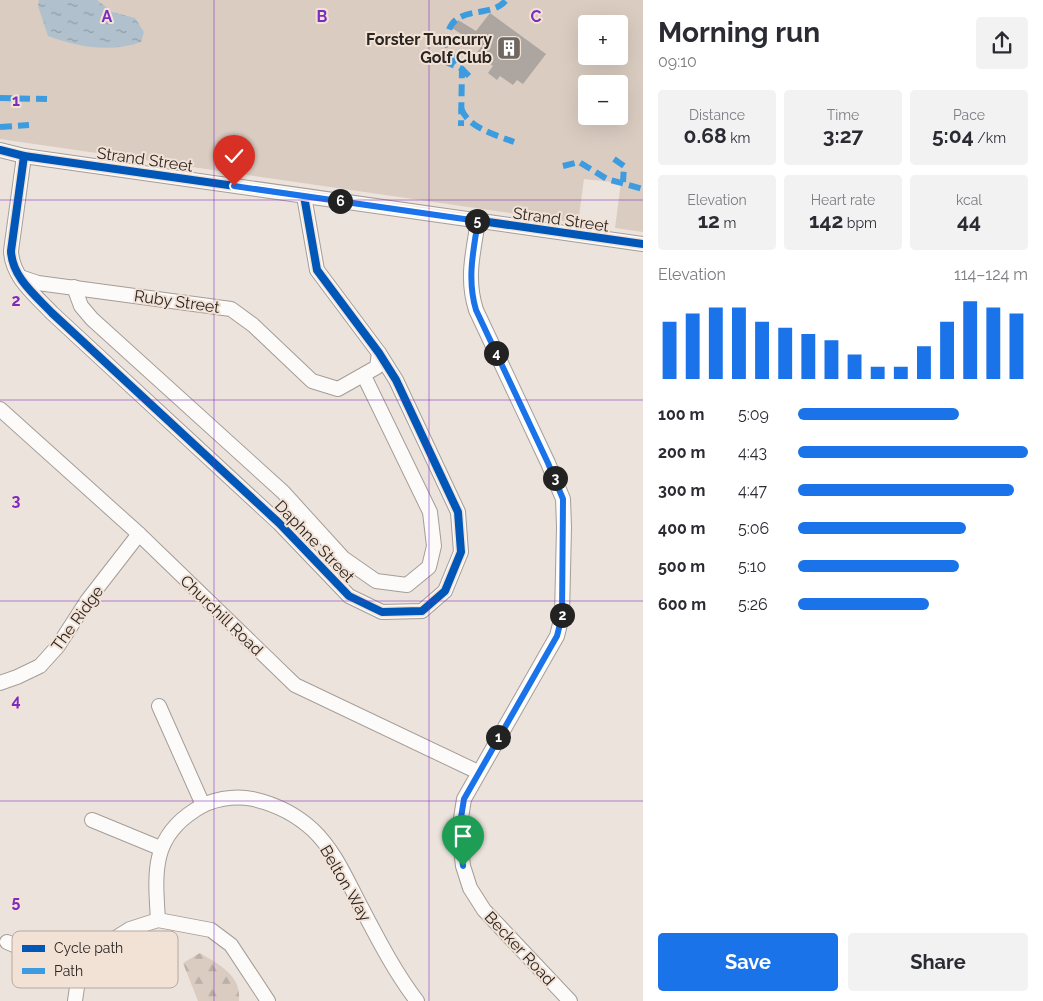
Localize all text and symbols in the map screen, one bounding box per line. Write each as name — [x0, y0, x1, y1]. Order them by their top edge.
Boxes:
text: A — [102, 7, 113, 26]
text: B — [317, 7, 328, 26]
text: C — [531, 7, 542, 26]
map controls — [578, 15, 628, 125]
button: + — [578, 15, 628, 65]
text: Morning run — [658, 16, 820, 49]
button: share — [976, 17, 1028, 69]
place label: Forster Tuncurry Golf Club — [366, 30, 492, 67]
building icon: Forster Tuncurry Golf Club — [496, 35, 522, 61]
text: 09:10 — [658, 52, 697, 71]
button: − — [578, 75, 628, 125]
text: 1 — [12, 91, 20, 110]
text: Distance — [689, 107, 745, 123]
text: Time — [827, 107, 859, 123]
text: Pace — [953, 107, 985, 123]
text: 0.68 — [684, 123, 727, 148]
text: 3:27 — [823, 123, 863, 148]
text: 5:04 — [932, 123, 974, 148]
text: km — [727, 130, 750, 146]
text: /km — [974, 130, 1006, 146]
pin — [213, 135, 255, 186]
icon: check — [220, 142, 248, 170]
street label: Strand Street — [96, 143, 195, 176]
pin: 6 — [328, 188, 352, 214]
text: Elevation — [687, 192, 747, 208]
text: Heart rate — [811, 192, 875, 208]
text: kcal — [956, 192, 982, 208]
text: 6 — [336, 193, 345, 209]
street label: Strand Street — [512, 203, 611, 236]
pin: 5 — [464, 208, 490, 234]
text: 12 — [698, 208, 720, 233]
text: 142 — [809, 208, 843, 233]
text: 44 — [957, 208, 981, 233]
text: 5 — [474, 213, 481, 229]
text: m — [720, 215, 736, 231]
text: bpm — [843, 215, 877, 231]
text: Elevation — [658, 265, 726, 284]
text: 114–124 m — [954, 265, 1028, 284]
street label: Ruby Street — [133, 286, 222, 317]
text: 2 — [11, 291, 21, 310]
pin: 4 — [484, 340, 508, 366]
text: 4 — [493, 345, 501, 361]
text: 100 m — [658, 405, 704, 424]
text: 5:09 — [738, 405, 769, 424]
text: 200 m — [658, 443, 705, 462]
text: 4:43 — [738, 443, 767, 462]
pin: 3 — [542, 466, 568, 490]
text: 3 — [552, 470, 559, 486]
text: 300 m — [658, 481, 705, 500]
text: 4:47 — [738, 481, 767, 500]
text: 3 — [12, 491, 21, 510]
street label: Daphne Street — [271, 496, 359, 587]
text: 400 m — [658, 519, 706, 538]
text: 5:06 — [738, 519, 769, 538]
text: 500 m — [658, 557, 705, 576]
text: 5:10 — [738, 557, 766, 576]
street label: Churchill Road — [176, 571, 267, 660]
street label: The Ridge — [47, 582, 107, 654]
text: 600 m — [658, 595, 706, 614]
text: 5:26 — [738, 595, 768, 614]
pin: 2 — [550, 602, 574, 628]
text: 2 — [559, 607, 566, 623]
text: 4 — [11, 691, 21, 710]
pin: 1 — [486, 724, 510, 750]
text: 1 — [495, 729, 502, 745]
pin — [442, 815, 484, 866]
icon: arrive — [449, 822, 477, 850]
street label: Belton Way — [316, 842, 375, 925]
text: 5 — [12, 892, 21, 911]
street label: Becker Road — [481, 907, 559, 989]
legend — [12, 931, 178, 988]
button: Save — [658, 933, 838, 991]
button: Share — [848, 933, 1028, 991]
text: Cycle path — [54, 940, 123, 956]
text: Path — [54, 963, 83, 979]

